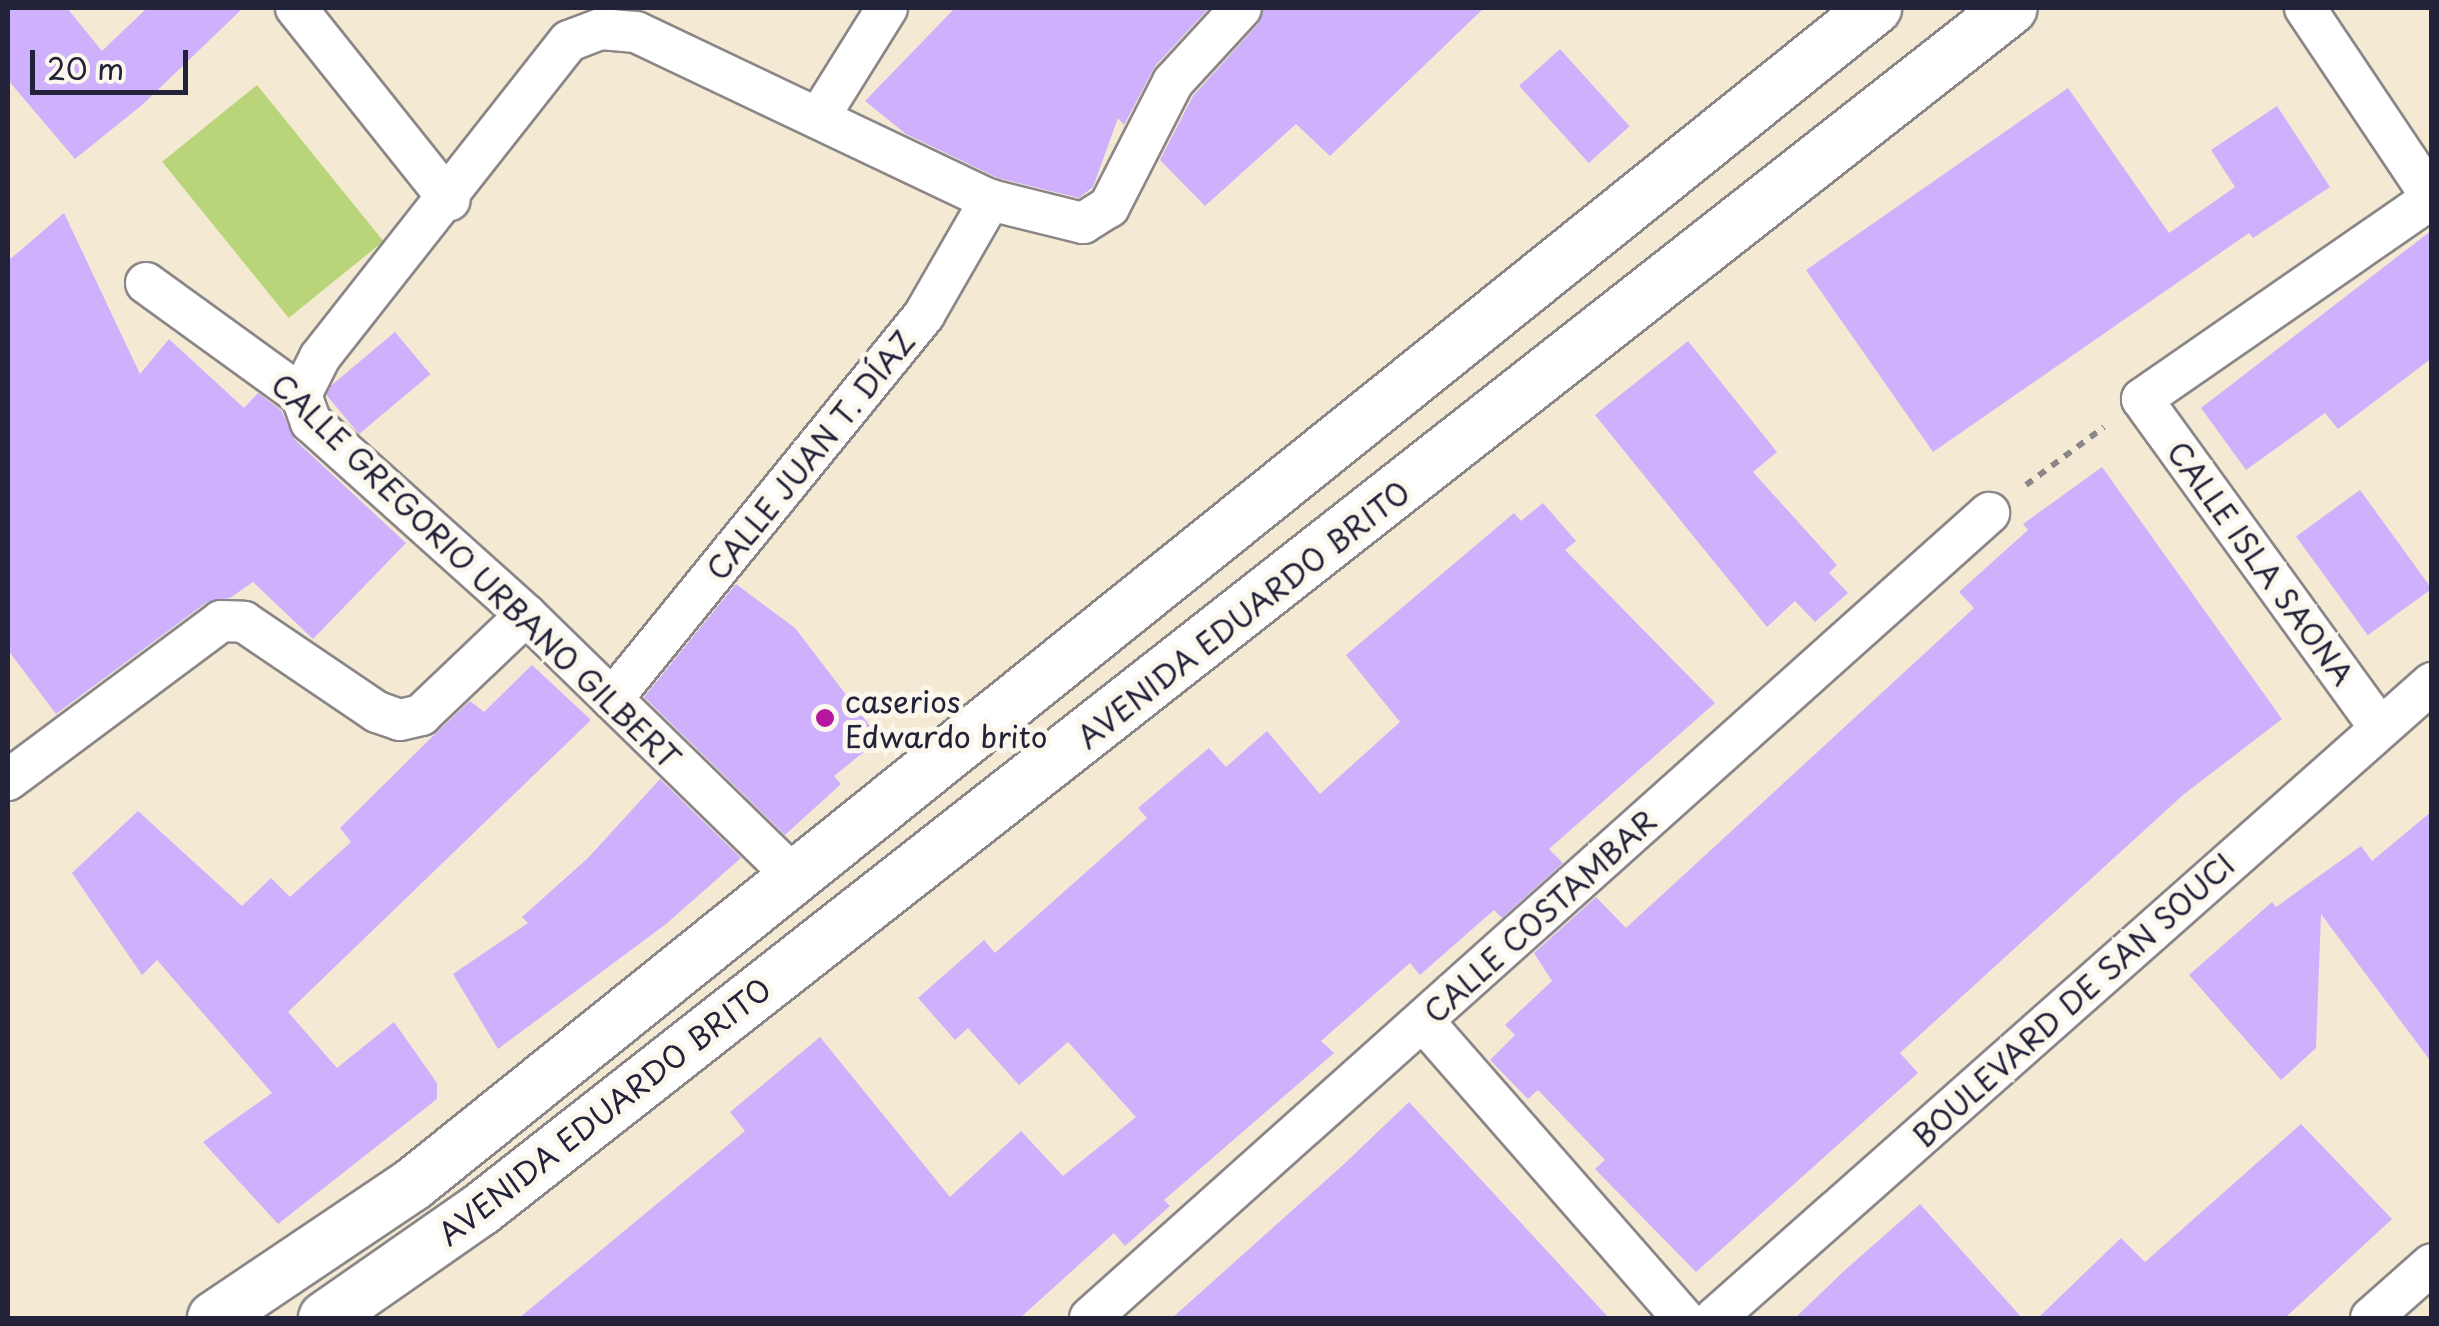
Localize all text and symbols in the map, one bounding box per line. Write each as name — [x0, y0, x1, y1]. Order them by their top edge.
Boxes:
scale bar — [35, 30, 192, 92]
text: 20 m — [47, 45, 124, 90]
street label: CALLE JUAN T. DÍAZ — [696, 320, 924, 590]
street label: CALLE GREGORIO URBANO GILBERT — [264, 365, 688, 777]
street label: CALLE ISLA SAONA — [2159, 432, 2363, 694]
street label: AVENIDA EDUARDO BRITO — [1071, 474, 1415, 754]
place label: caserios Edwardo brito — [845, 683, 1047, 754]
marker: caserios Edwardo brito — [814, 707, 836, 729]
street label: CALLE COSTAMBAR — [1414, 800, 1666, 1032]
street label: BOULEVARD DE SAN SOUCI — [1905, 846, 2241, 1154]
street label: AVENIDA EDUARDO BRITO — [432, 971, 776, 1251]

